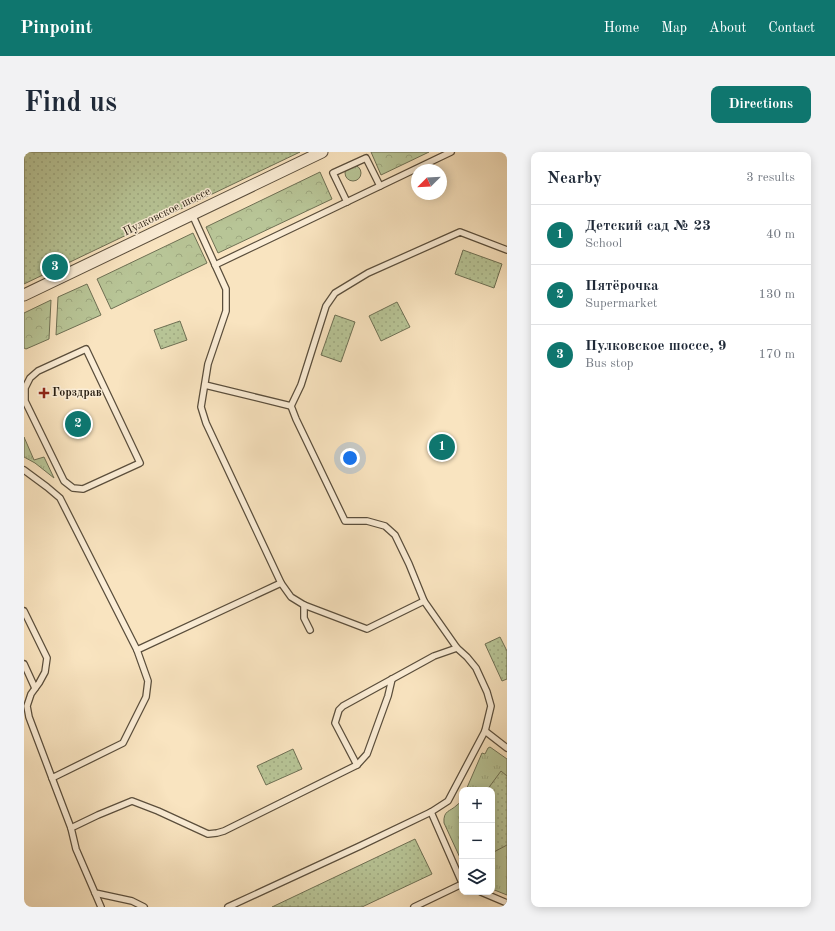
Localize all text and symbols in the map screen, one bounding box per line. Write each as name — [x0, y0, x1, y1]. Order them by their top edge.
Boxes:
text: Pinpoint — [20, 19, 93, 38]
text: Home — [604, 21, 639, 35]
text: Map — [661, 21, 687, 35]
text: About — [709, 21, 746, 35]
text: Contact — [768, 21, 815, 35]
button: Directions — [711, 86, 811, 123]
text: Find us — [24, 90, 117, 118]
north arrow — [411, 164, 447, 200]
text: Nearby — [547, 170, 602, 187]
text: 3 results — [746, 171, 795, 184]
street label: Пулковское шоссе — [121, 185, 213, 238]
text: Детский сад № 23 — [585, 219, 711, 234]
text: 1 — [556, 228, 564, 241]
text: 40 m — [766, 228, 795, 241]
text: School — [585, 237, 622, 250]
pin: 3 — [42, 252, 68, 282]
text: Пятёрочка — [585, 279, 659, 294]
text: 2 — [556, 288, 564, 301]
text: 130 m — [758, 288, 795, 301]
text: Supermarket — [585, 297, 657, 310]
text: Пулковское шоссе, 9 — [585, 339, 727, 354]
text: 3 — [556, 348, 564, 361]
text: 170 m — [758, 348, 795, 361]
text: Bus stop — [585, 357, 634, 370]
place label: Горздрав — [52, 387, 102, 399]
marker: Горздрав — [39, 388, 49, 398]
pin: 2 — [65, 409, 91, 439]
pin: 1 — [429, 432, 455, 462]
your location — [340, 448, 360, 468]
map controls — [459, 787, 495, 895]
button: + — [459, 787, 495, 823]
button: − — [459, 823, 495, 859]
button: layers — [459, 859, 495, 895]

